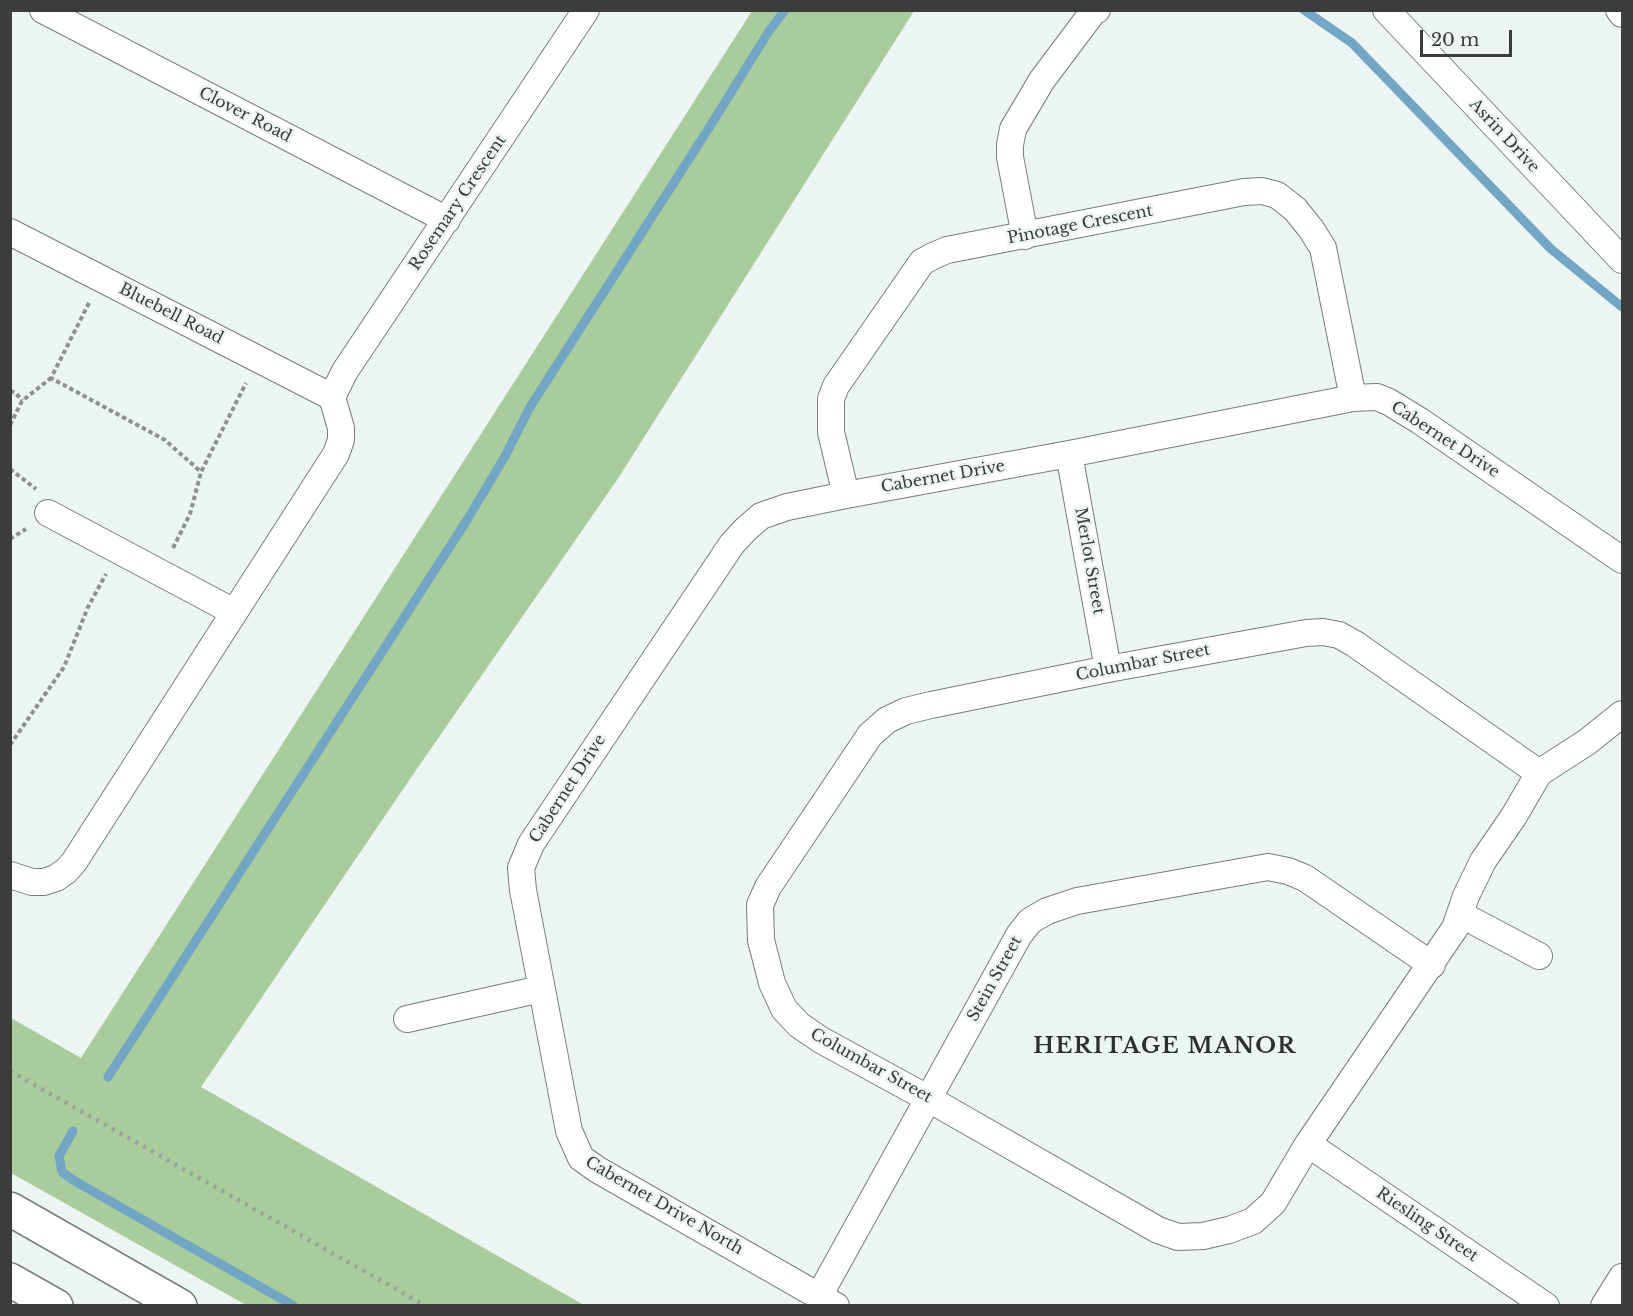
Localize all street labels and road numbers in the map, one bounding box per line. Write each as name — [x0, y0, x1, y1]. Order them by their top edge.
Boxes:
street label: Clover Road — [195, 83, 295, 147]
street label: Asrin Drive — [1465, 95, 1543, 177]
street label: Rosemary Crescent — [405, 132, 511, 274]
street label: Pinotage Crescent — [1006, 201, 1154, 249]
street label: Bluebell Road — [116, 279, 226, 349]
street label: Cabernet Drive — [1387, 398, 1503, 482]
street label: Cabernet Drive — [880, 457, 1006, 497]
street label: Merlot Street — [1070, 506, 1108, 616]
street label: Columbar Street — [1074, 641, 1212, 685]
street label: Cabernet Drive — [526, 731, 610, 847]
street label: Stein Street — [964, 933, 1026, 1025]
street label: Columbar Street — [807, 1025, 935, 1107]
street label: Cabernet Drive North — [582, 1153, 746, 1259]
street label: Riesling Street — [1373, 1184, 1481, 1266]

